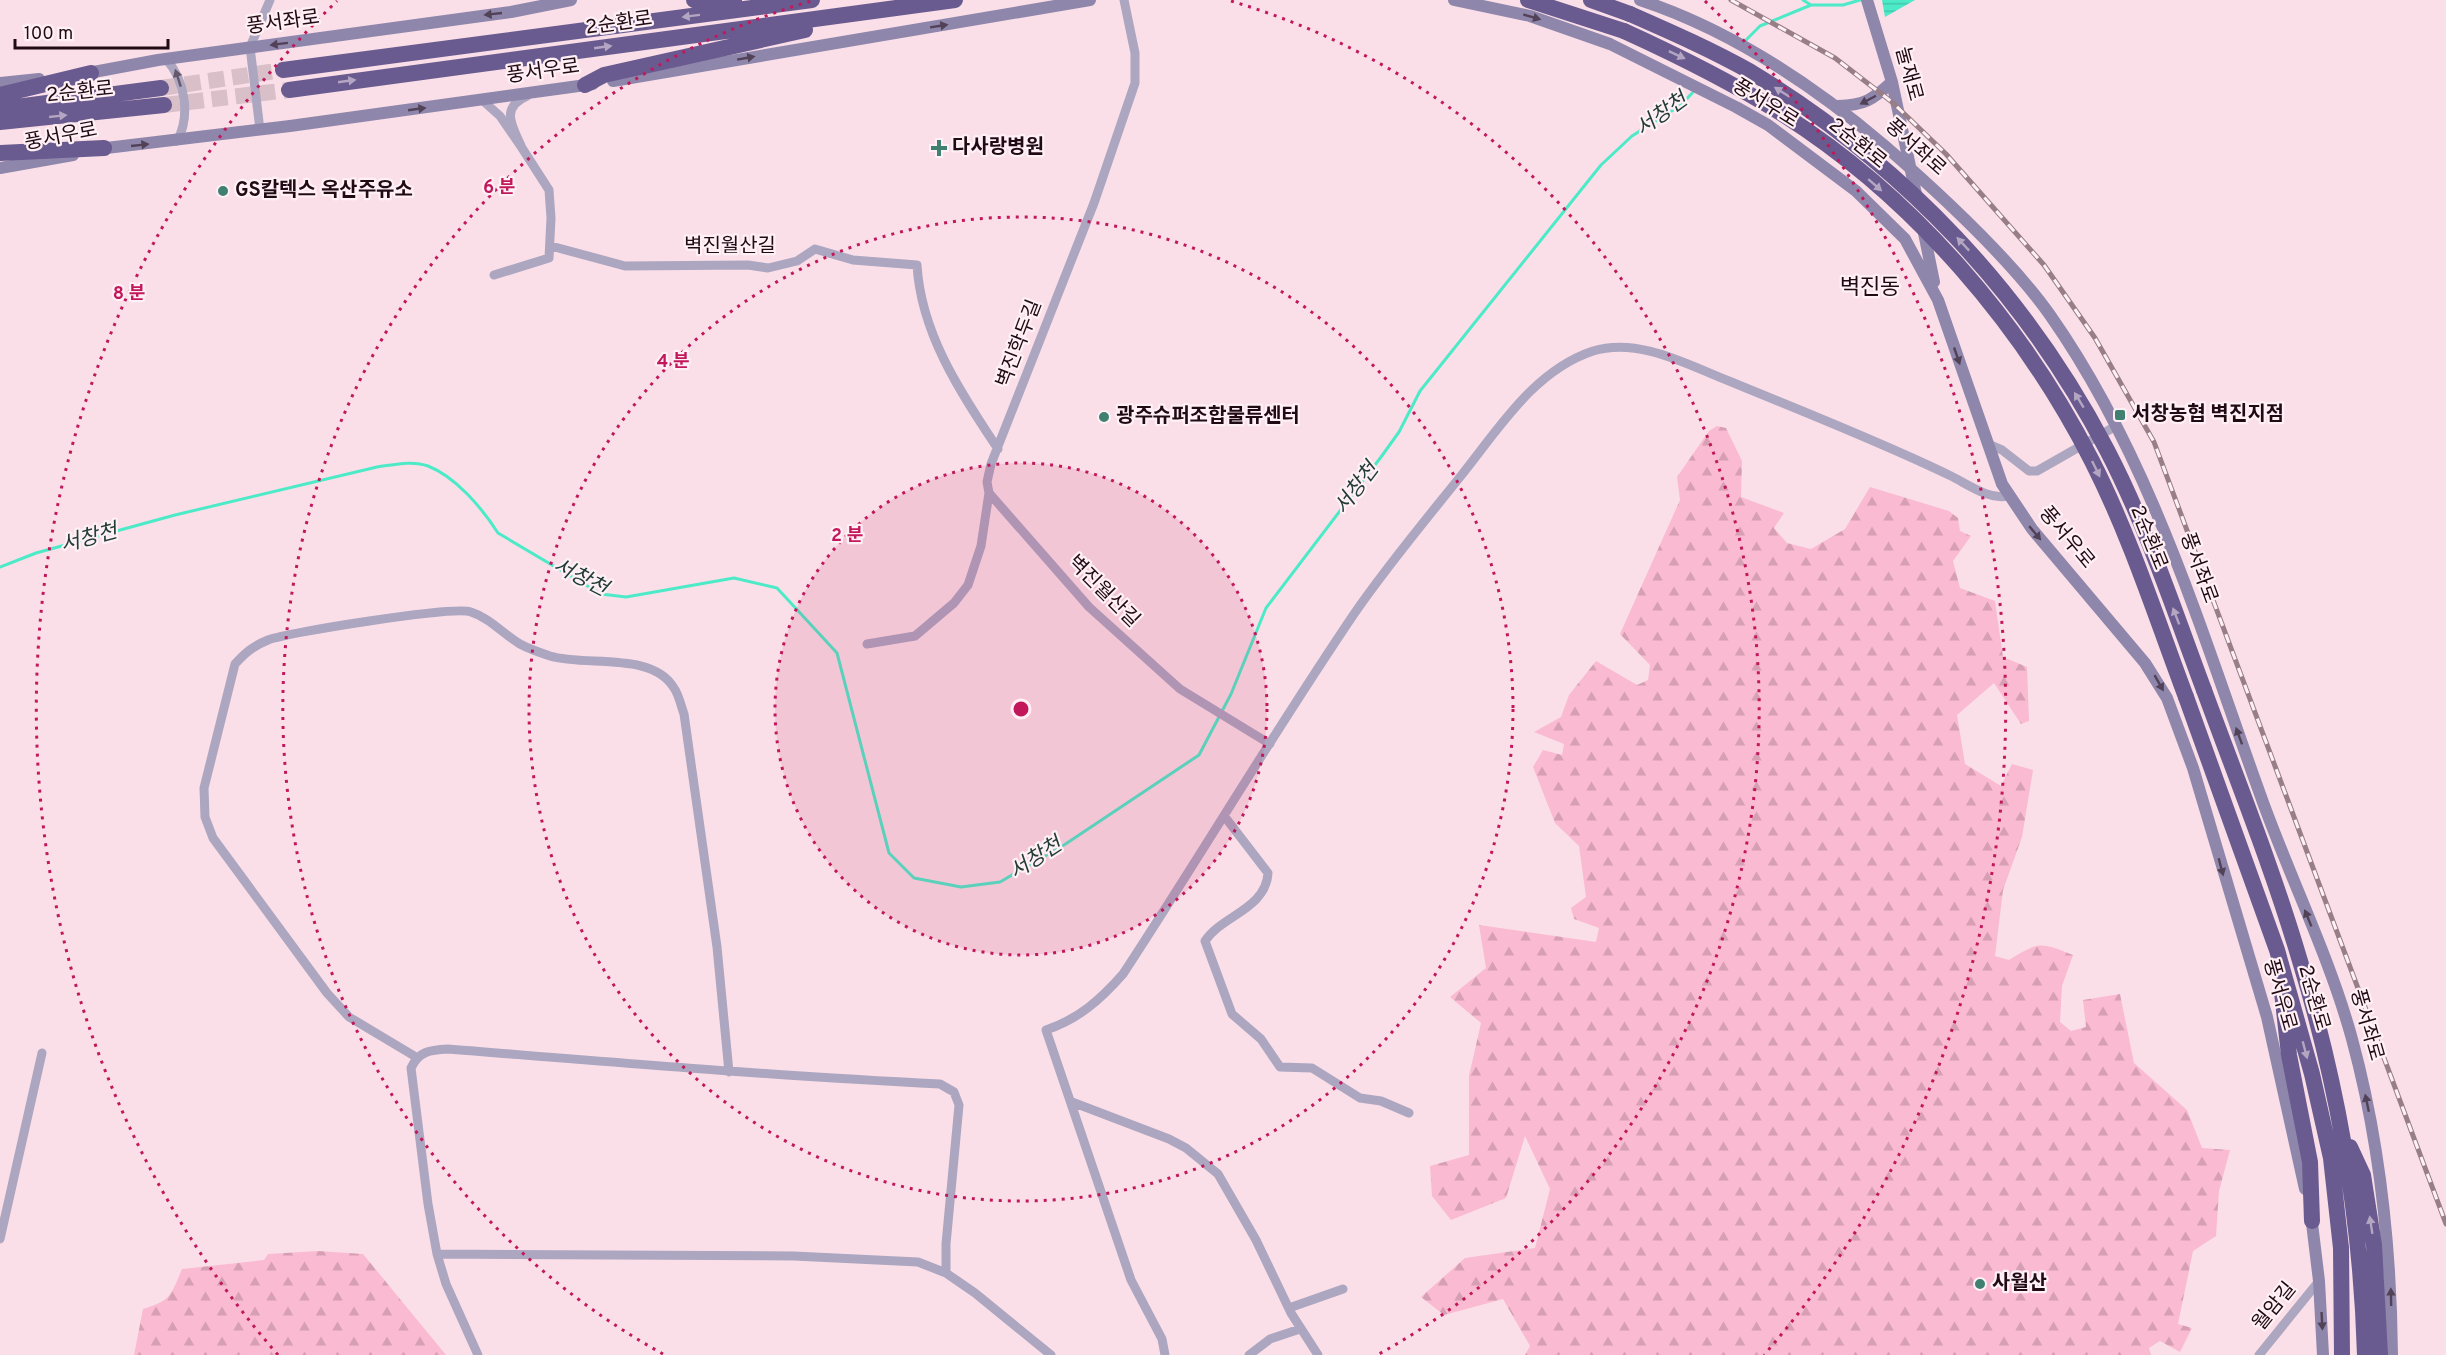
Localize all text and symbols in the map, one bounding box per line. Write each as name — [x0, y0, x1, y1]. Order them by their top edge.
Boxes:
street label: 풍서좌로 — [245, 5, 321, 41]
street label: 2순환로 — [584, 6, 654, 42]
one-way arrow — [484, 9, 503, 19]
one-way arrow — [682, 11, 701, 20]
scale bar — [15, 12, 168, 50]
one-way arrow — [1523, 13, 1541, 22]
one-way arrow — [929, 22, 948, 31]
text: 100 m — [24, 23, 73, 46]
one-way arrow — [270, 39, 289, 48]
one-way arrow — [593, 43, 612, 52]
street label: 눌재로 — [1888, 44, 1928, 104]
one-way arrow — [1668, 51, 1685, 60]
street label: 풍서우로 — [505, 54, 581, 90]
one-way arrow — [737, 54, 756, 63]
one-way arrow — [173, 69, 182, 87]
street label: 풍서우로 — [1727, 73, 1803, 135]
street label: 2순환로 — [45, 77, 115, 109]
one-way arrow — [338, 77, 357, 86]
water label: 서창천 — [1631, 85, 1696, 143]
one-way arrow — [1774, 87, 1790, 98]
one-way arrow — [1859, 95, 1876, 105]
one-way arrow — [408, 104, 427, 113]
one-way arrow — [49, 111, 68, 121]
street label: 2순환로 — [1823, 113, 1891, 175]
street label: 풍서좌로 — [1879, 114, 1951, 182]
street label: 풍서우로 — [22, 117, 100, 157]
place label: 다사랑병원 — [952, 135, 1044, 161]
marker: 다사랑병원 — [930, 139, 948, 157]
one-way arrow — [131, 140, 150, 150]
text: 6 분 — [483, 177, 515, 200]
place label: GS칼텍스 옥산주유소 — [235, 178, 413, 204]
one-way arrow — [1867, 178, 1882, 191]
marker: GS칼텍스 옥산주유소 — [216, 184, 230, 198]
street label: 벽진월산길 — [684, 234, 776, 260]
one-way arrow — [1957, 237, 1970, 252]
district label: 벽진동 — [1840, 275, 1900, 302]
text: 8 분 — [113, 283, 146, 306]
street label: 벽진학두길 — [991, 296, 1049, 392]
one-way arrow — [1953, 347, 1963, 365]
text: 4 분 — [657, 351, 690, 374]
one-way arrow — [2074, 392, 2085, 408]
place label: 서창농협 벽진지점 — [2132, 402, 2284, 428]
place label: 광주슈퍼조합물류센터 — [1116, 404, 1300, 430]
marker: 서창농협 벽진지점 — [2113, 408, 2127, 422]
marker: 광주슈퍼조합물류센터 — [1097, 410, 1111, 424]
water label: 서창천 — [1329, 456, 1387, 520]
one-way arrow — [2091, 461, 2100, 478]
street label: 풍서우로 — [2032, 501, 2100, 575]
street label: 2순환로 — [2123, 502, 2173, 574]
water label: 서창천 — [58, 518, 123, 560]
text: 2 분 — [831, 525, 863, 548]
one-way arrow — [2028, 525, 2041, 540]
street label: 풍서좌로 — [2173, 529, 2223, 607]
street label: 벽진월산길 — [1061, 550, 1145, 634]
water label: 서창천 — [548, 553, 614, 604]
one-way arrow — [2171, 607, 2181, 625]
one-way arrow — [2154, 675, 2164, 692]
centre of rings — [1011, 699, 1031, 719]
one-way arrow — [2233, 726, 2243, 744]
water label: 서창천 — [1004, 830, 1070, 886]
one-way arrow — [2217, 858, 2227, 876]
one-way arrow — [2303, 909, 2312, 927]
street label: 풍서우로 — [2256, 956, 2302, 1034]
street label: 2순환로 — [2291, 962, 2335, 1034]
street label: 풍서좌로 — [2343, 986, 2389, 1064]
one-way arrow — [2301, 1041, 2311, 1059]
one-way arrow — [2362, 1094, 2371, 1113]
one-way arrow — [2366, 1215, 2375, 1234]
place label: 사월산 — [1992, 1271, 2047, 1297]
marker: 사월산 — [1973, 1277, 1987, 1291]
street label: 월암길 — [2248, 1277, 2302, 1337]
one-way arrow — [2386, 1287, 2396, 1306]
one-way arrow — [2317, 1312, 2326, 1331]

